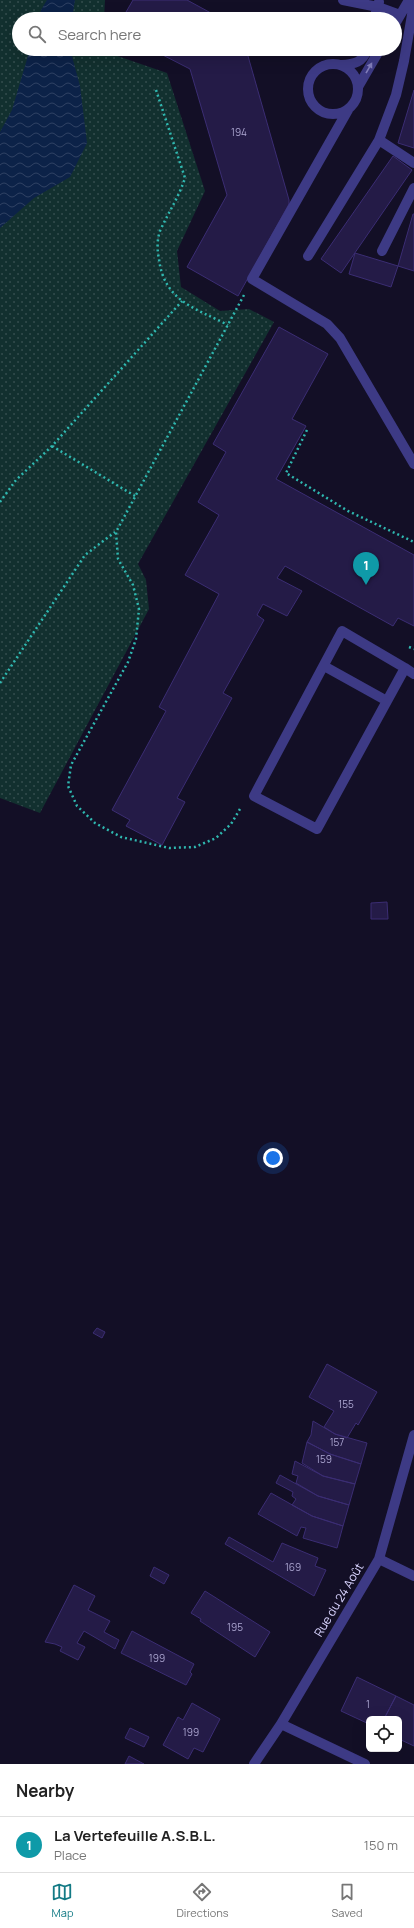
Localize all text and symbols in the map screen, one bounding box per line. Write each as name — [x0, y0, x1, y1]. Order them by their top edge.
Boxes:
search box — [12, 12, 402, 56]
icon: search — [26, 23, 48, 45]
text: Search here — [58, 24, 141, 45]
one-way arrow — [365, 62, 372, 74]
house number: 194 — [231, 125, 247, 139]
pin: 1 — [353, 552, 379, 585]
your location — [263, 1148, 283, 1168]
house number: 155 — [338, 1397, 354, 1411]
house number: 157 — [330, 1435, 344, 1449]
house number: 159 — [316, 1452, 332, 1466]
street label: Rue du 24 Août — [310, 1559, 367, 1640]
house number: 169 — [285, 1560, 301, 1574]
house number: 195 — [227, 1620, 243, 1634]
house number: 199 — [149, 1651, 165, 1665]
house number: 1 — [366, 1697, 370, 1711]
map controls — [366, 1716, 402, 1752]
button: locate — [366, 1716, 402, 1752]
house number: 199 — [183, 1725, 199, 1739]
text: Nearby — [16, 1779, 74, 1802]
text: La Vertefeuille A.S.B.L. — [54, 1825, 216, 1846]
text: 1 — [26, 1836, 32, 1854]
text: 150 m — [364, 1836, 398, 1854]
text: Place — [54, 1846, 87, 1864]
tab: Map — [51, 1881, 73, 1920]
tab: Directions — [176, 1881, 229, 1920]
tab: Saved — [332, 1881, 363, 1920]

